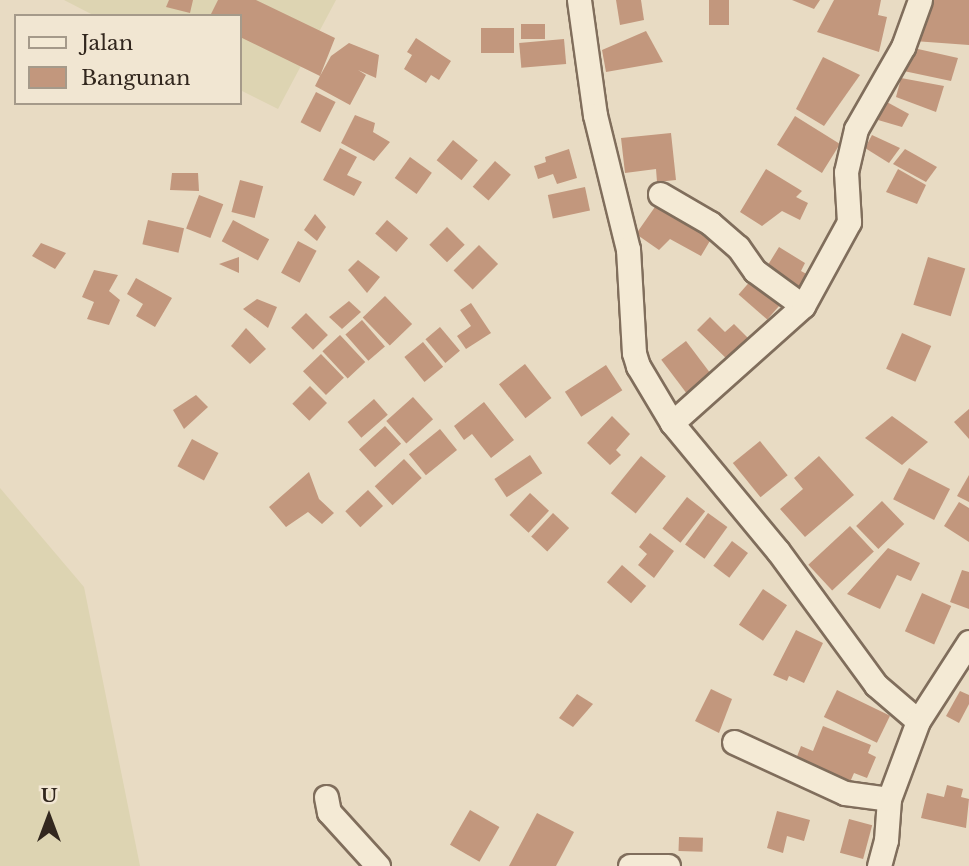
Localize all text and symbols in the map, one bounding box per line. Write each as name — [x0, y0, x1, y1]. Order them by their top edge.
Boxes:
legend — [14, 14, 242, 105]
text: Jalan — [81, 30, 133, 56]
text: Bangunan — [81, 65, 190, 91]
north arrow — [14, 782, 84, 852]
text: U — [41, 784, 57, 807]

